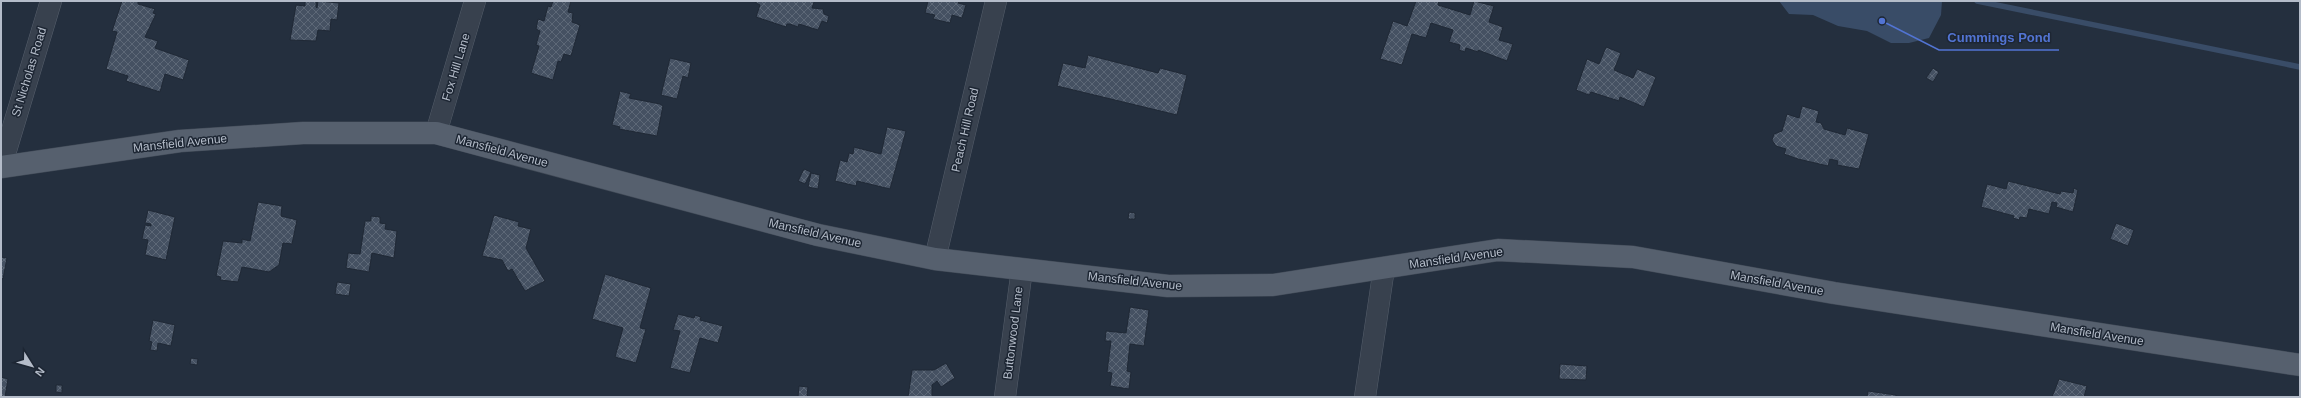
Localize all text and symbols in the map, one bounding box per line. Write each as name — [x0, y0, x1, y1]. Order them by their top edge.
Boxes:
callout: Cummings Pond — [1939, 25, 2059, 50]
street label: St Nicholas Road — [9, 26, 49, 118]
text: Cummings Pond — [1947, 30, 2051, 45]
street label: Fox Hill Lane — [439, 31, 473, 103]
street label: Peach Hill Road — [949, 87, 981, 173]
street label: Mansfield Avenue — [132, 131, 228, 155]
street label: Mansfield Avenue — [455, 132, 550, 170]
street label: Mansfield Avenue — [767, 216, 863, 251]
street label: Mansfield Avenue — [1408, 244, 1504, 272]
street label: Mansfield Avenue — [1729, 268, 1825, 298]
street label: Mansfield Avenue — [1087, 269, 1183, 293]
street label: Buttonwood Lane — [1000, 285, 1026, 380]
street label: Mansfield Avenue — [2049, 320, 2145, 348]
north arrow — [12, 346, 52, 386]
text: N — [33, 365, 47, 379]

